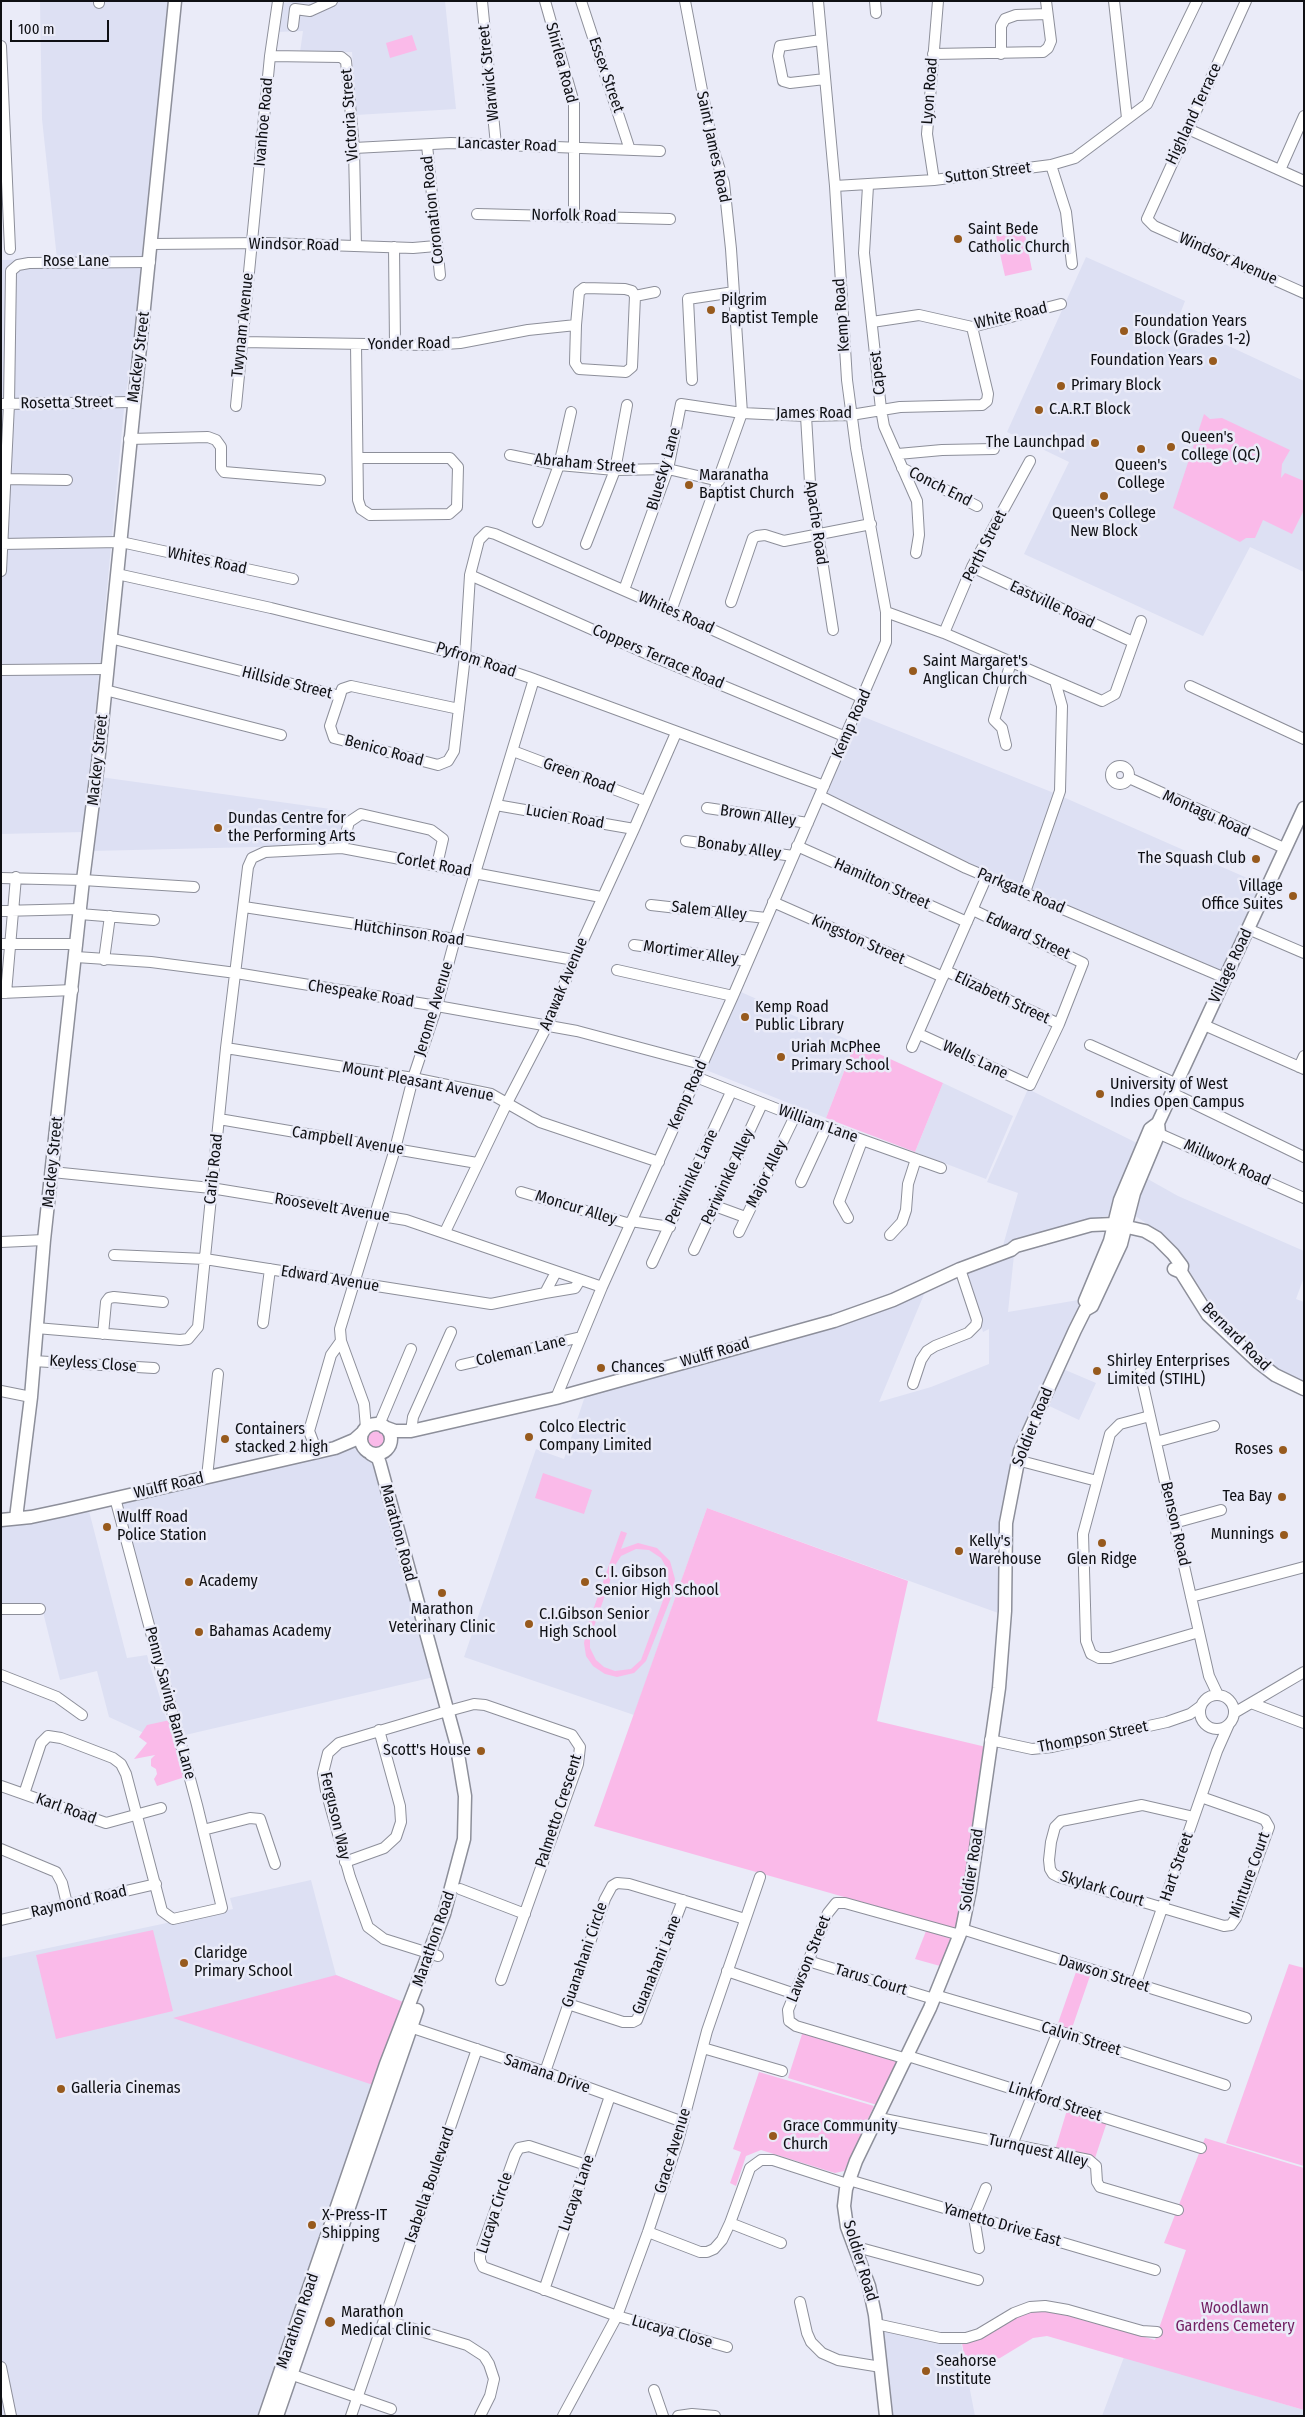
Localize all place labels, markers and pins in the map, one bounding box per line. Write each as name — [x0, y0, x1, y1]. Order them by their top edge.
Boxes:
place label: Saint Bede Catholic Church — [968, 220, 1070, 258]
marker: Saint Bede Catholic Church — [952, 233, 964, 245]
place label: Pilgrim Baptist Temple — [721, 291, 818, 329]
marker: Pilgrim Baptist Temple — [705, 304, 717, 316]
place label: Foundation Years Block (Grades 1-2) — [1134, 312, 1250, 350]
marker: Foundation Years Block (Grades 1-2) — [1118, 325, 1130, 337]
place label: Foundation Years — [1090, 351, 1203, 371]
marker: Foundation Years — [1207, 355, 1219, 367]
place label: Primary Block — [1071, 376, 1161, 396]
marker: Primary Block — [1055, 380, 1067, 392]
place label: C.A.R.T Block — [1049, 400, 1130, 420]
marker: C.A.R.T Block — [1033, 404, 1045, 416]
place label: Queen's College (QC) — [1181, 428, 1260, 466]
place label: The Launchpad — [986, 433, 1085, 453]
marker: The Launchpad — [1089, 437, 1101, 449]
marker: Queen's College (QC) — [1165, 441, 1177, 453]
marker: Queen's College — [1135, 443, 1147, 455]
place label: Queen's College — [1115, 456, 1167, 494]
place label: Maranatha Baptist Church — [699, 466, 794, 504]
marker: Maranatha Baptist Church — [683, 479, 695, 491]
marker: Queen's College New Block — [1098, 490, 1110, 502]
place label: Queen's College New Block — [1052, 504, 1156, 542]
place label: Saint Margaret's Anglican Church — [923, 652, 1028, 690]
marker: Saint Margaret's Anglican Church — [907, 665, 919, 677]
place label: Dundas Centre for the Performing Arts — [228, 809, 356, 847]
marker: Dundas Centre for the Performing Arts — [212, 822, 224, 834]
place label: The Squash Club — [1138, 849, 1246, 869]
marker: The Squash Club — [1250, 853, 1262, 865]
place label: Village Office Suites — [1201, 877, 1283, 915]
marker: Village Office Suites — [1287, 890, 1299, 902]
place label: Kemp Road Public Library — [755, 998, 844, 1036]
marker: Kemp Road Public Library — [739, 1011, 751, 1023]
place label: Uriah McPhee Primary School — [791, 1038, 890, 1076]
marker: Uriah McPhee Primary School — [775, 1051, 787, 1063]
place label: University of West Indies Open Campus — [1110, 1075, 1244, 1113]
marker: University of West Indies Open Campus — [1094, 1088, 1106, 1100]
place label: Shirley Enterprises Limited (STIHL) — [1107, 1352, 1230, 1390]
place label: Chances — [611, 1358, 665, 1378]
marker: Chances — [595, 1362, 607, 1374]
marker: Shirley Enterprises Limited (STIHL) — [1091, 1365, 1103, 1377]
place label: Colco Electric Company Limited — [539, 1418, 652, 1456]
place label: Containers stacked 2 high — [235, 1420, 328, 1458]
marker: Colco Electric Company Limited — [523, 1431, 535, 1443]
marker: Containers stacked 2 high — [219, 1433, 231, 1445]
place label: Roses — [1235, 1440, 1273, 1460]
marker: Roses — [1277, 1444, 1289, 1456]
place label: Tea Bay — [1223, 1487, 1272, 1507]
marker: Tea Bay — [1276, 1491, 1288, 1503]
place label: Wulff Road Police Station — [117, 1508, 207, 1546]
marker: Wulff Road Police Station — [101, 1521, 113, 1533]
place label: Munnings — [1211, 1525, 1274, 1545]
marker: Munnings — [1278, 1529, 1290, 1541]
place label: Kelly's Warehouse — [969, 1532, 1041, 1570]
marker: Glen Ridge — [1096, 1537, 1108, 1549]
marker: Kelly's Warehouse — [953, 1545, 965, 1557]
place label: Glen Ridge — [1067, 1550, 1137, 1570]
place label: C. I. Gibson Senior High School — [595, 1563, 719, 1601]
place label: Academy — [199, 1572, 258, 1592]
marker: Academy — [183, 1576, 195, 1588]
marker: C. I. Gibson Senior High School — [579, 1576, 591, 1588]
marker: Marathon Veterinary Clinic — [436, 1587, 448, 1599]
place label: Marathon Veterinary Clinic — [389, 1600, 495, 1638]
place label: C.I.Gibson Senior High School — [539, 1605, 649, 1643]
marker: C.I.Gibson Senior High School — [523, 1618, 535, 1630]
place label: Bahamas Academy — [209, 1622, 331, 1642]
marker: Bahamas Academy — [193, 1626, 205, 1638]
place label: Scott's House — [383, 1741, 471, 1761]
marker: Scott's House — [475, 1745, 487, 1757]
place label: Claridge Primary School — [194, 1944, 293, 1982]
marker: Claridge Primary School — [178, 1957, 190, 1969]
place label: Galleria Cinemas — [71, 2079, 181, 2099]
marker: Galleria Cinemas — [55, 2083, 67, 2095]
place label: Grace Community Church — [783, 2117, 897, 2155]
marker: Grace Community Church — [767, 2130, 779, 2142]
place label: X-Press-IT Shipping — [322, 2206, 387, 2244]
marker: X-Press-IT Shipping — [306, 2219, 318, 2231]
place label: Marathon Medical Clinic — [341, 2303, 431, 2341]
marker: Marathon Medical Clinic — [323, 2315, 337, 2329]
place label: Seahorse Institute — [936, 2352, 996, 2390]
marker: Seahorse Institute — [920, 2365, 932, 2377]

